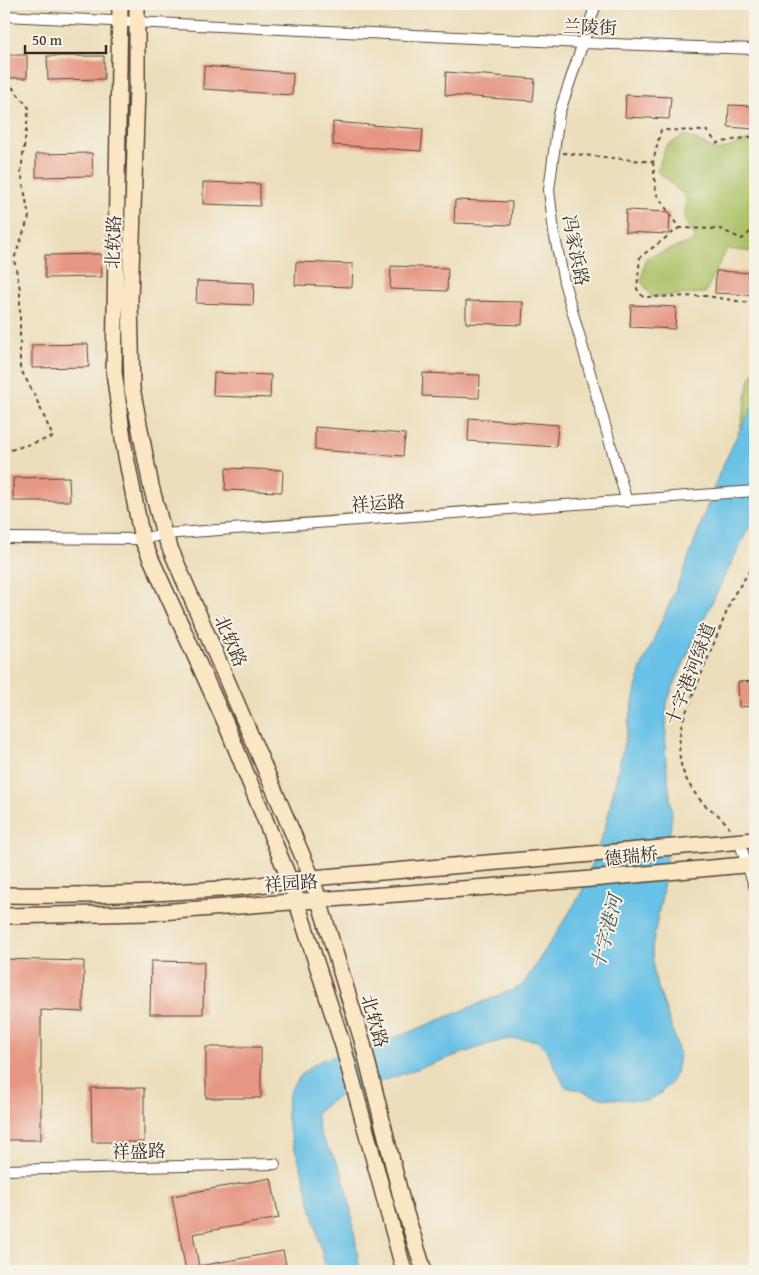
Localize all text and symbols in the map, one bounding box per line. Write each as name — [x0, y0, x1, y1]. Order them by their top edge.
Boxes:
street label: 兰陵街 — [563, 13, 617, 41]
scale bar — [25, 22, 106, 54]
text: 50 m — [32, 29, 63, 50]
street label: 冯家浜路 — [556, 212, 596, 288]
street label: 北软路 — [99, 215, 127, 269]
street label: 祥运路 — [350, 488, 406, 518]
street label: 北软路 — [208, 611, 254, 671]
street label: 十字港河绿道 — [658, 619, 722, 729]
street label: 德瑞桥 — [603, 840, 659, 872]
street label: 祥园路 — [263, 868, 319, 898]
water label: 十字港河 — [583, 889, 630, 972]
street label: 北软路 — [355, 991, 395, 1051]
street label: 祥盛路 — [112, 1137, 166, 1165]

